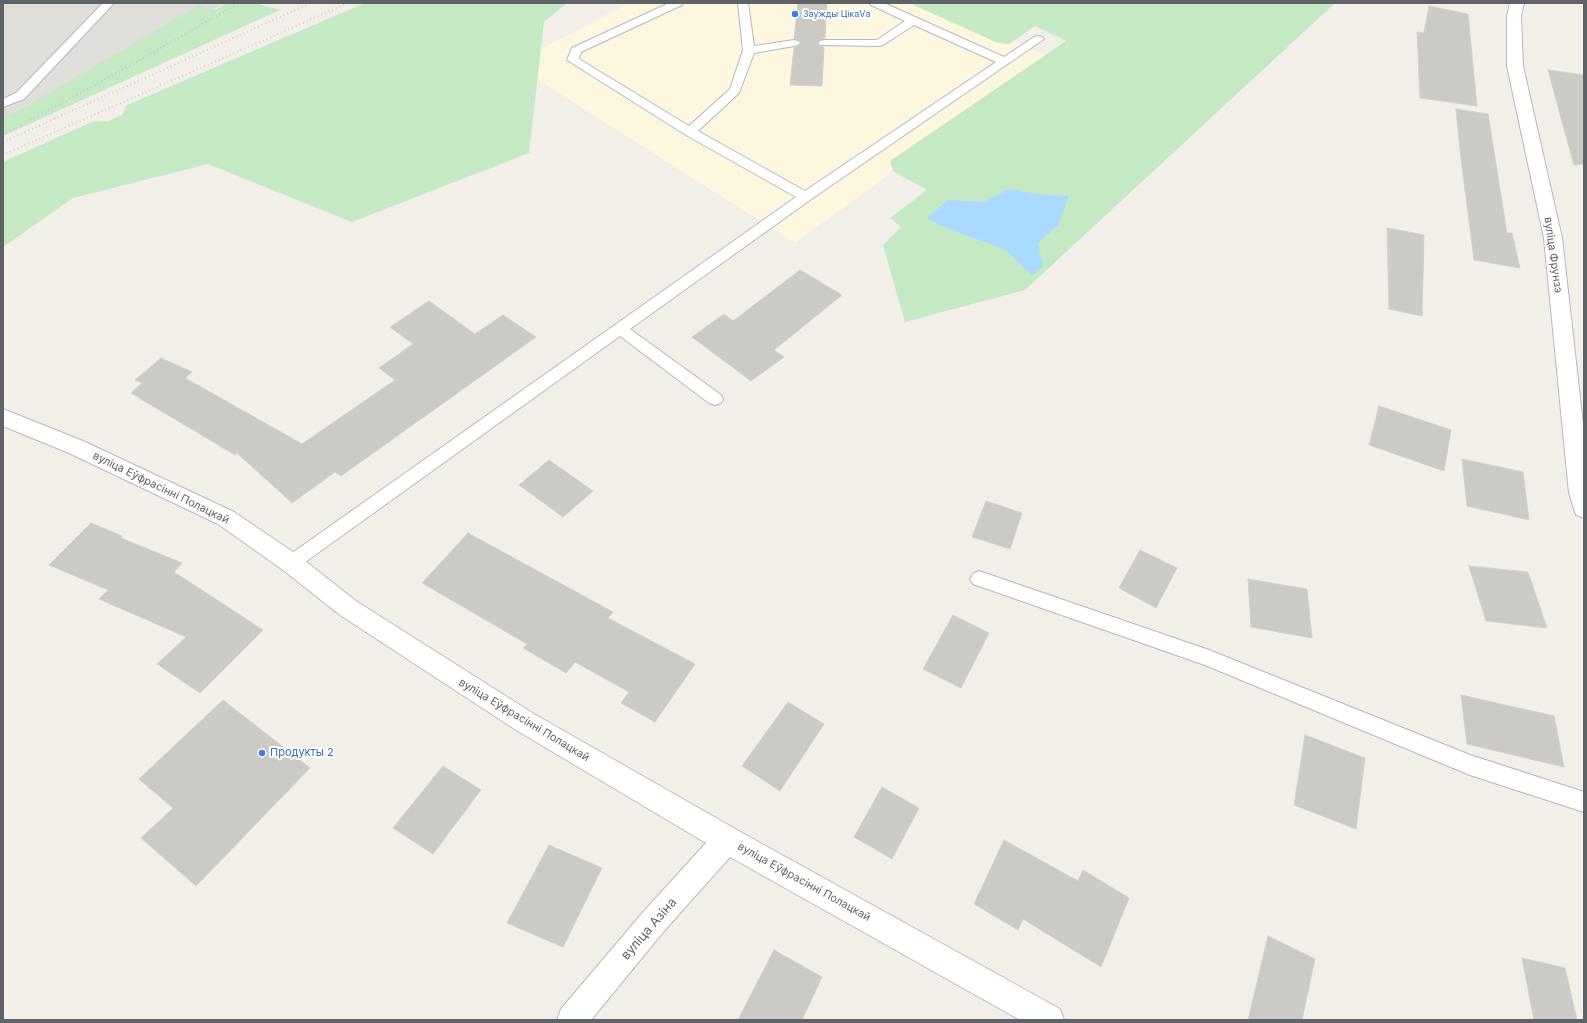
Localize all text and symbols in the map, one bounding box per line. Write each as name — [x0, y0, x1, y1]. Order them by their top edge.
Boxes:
marker: Заужды ЦікаVа — [790, 9, 800, 19]
place label: Заужды ЦікаVа — [803, 9, 870, 19]
street label: вуліца Фрунзэ — [1541, 216, 1565, 294]
street label: вуліца Еўфрасінні Полацкай — [91, 449, 231, 527]
street label: вуліца Еўфрасінні Полацкай — [456, 676, 592, 764]
place label: Продукты 2 — [270, 746, 334, 760]
marker: Продукты 2 — [257, 748, 267, 758]
street label: вуліца Еўфрасінні Полацкай — [735, 840, 873, 924]
street label: вуліца Азіна — [618, 895, 680, 963]

